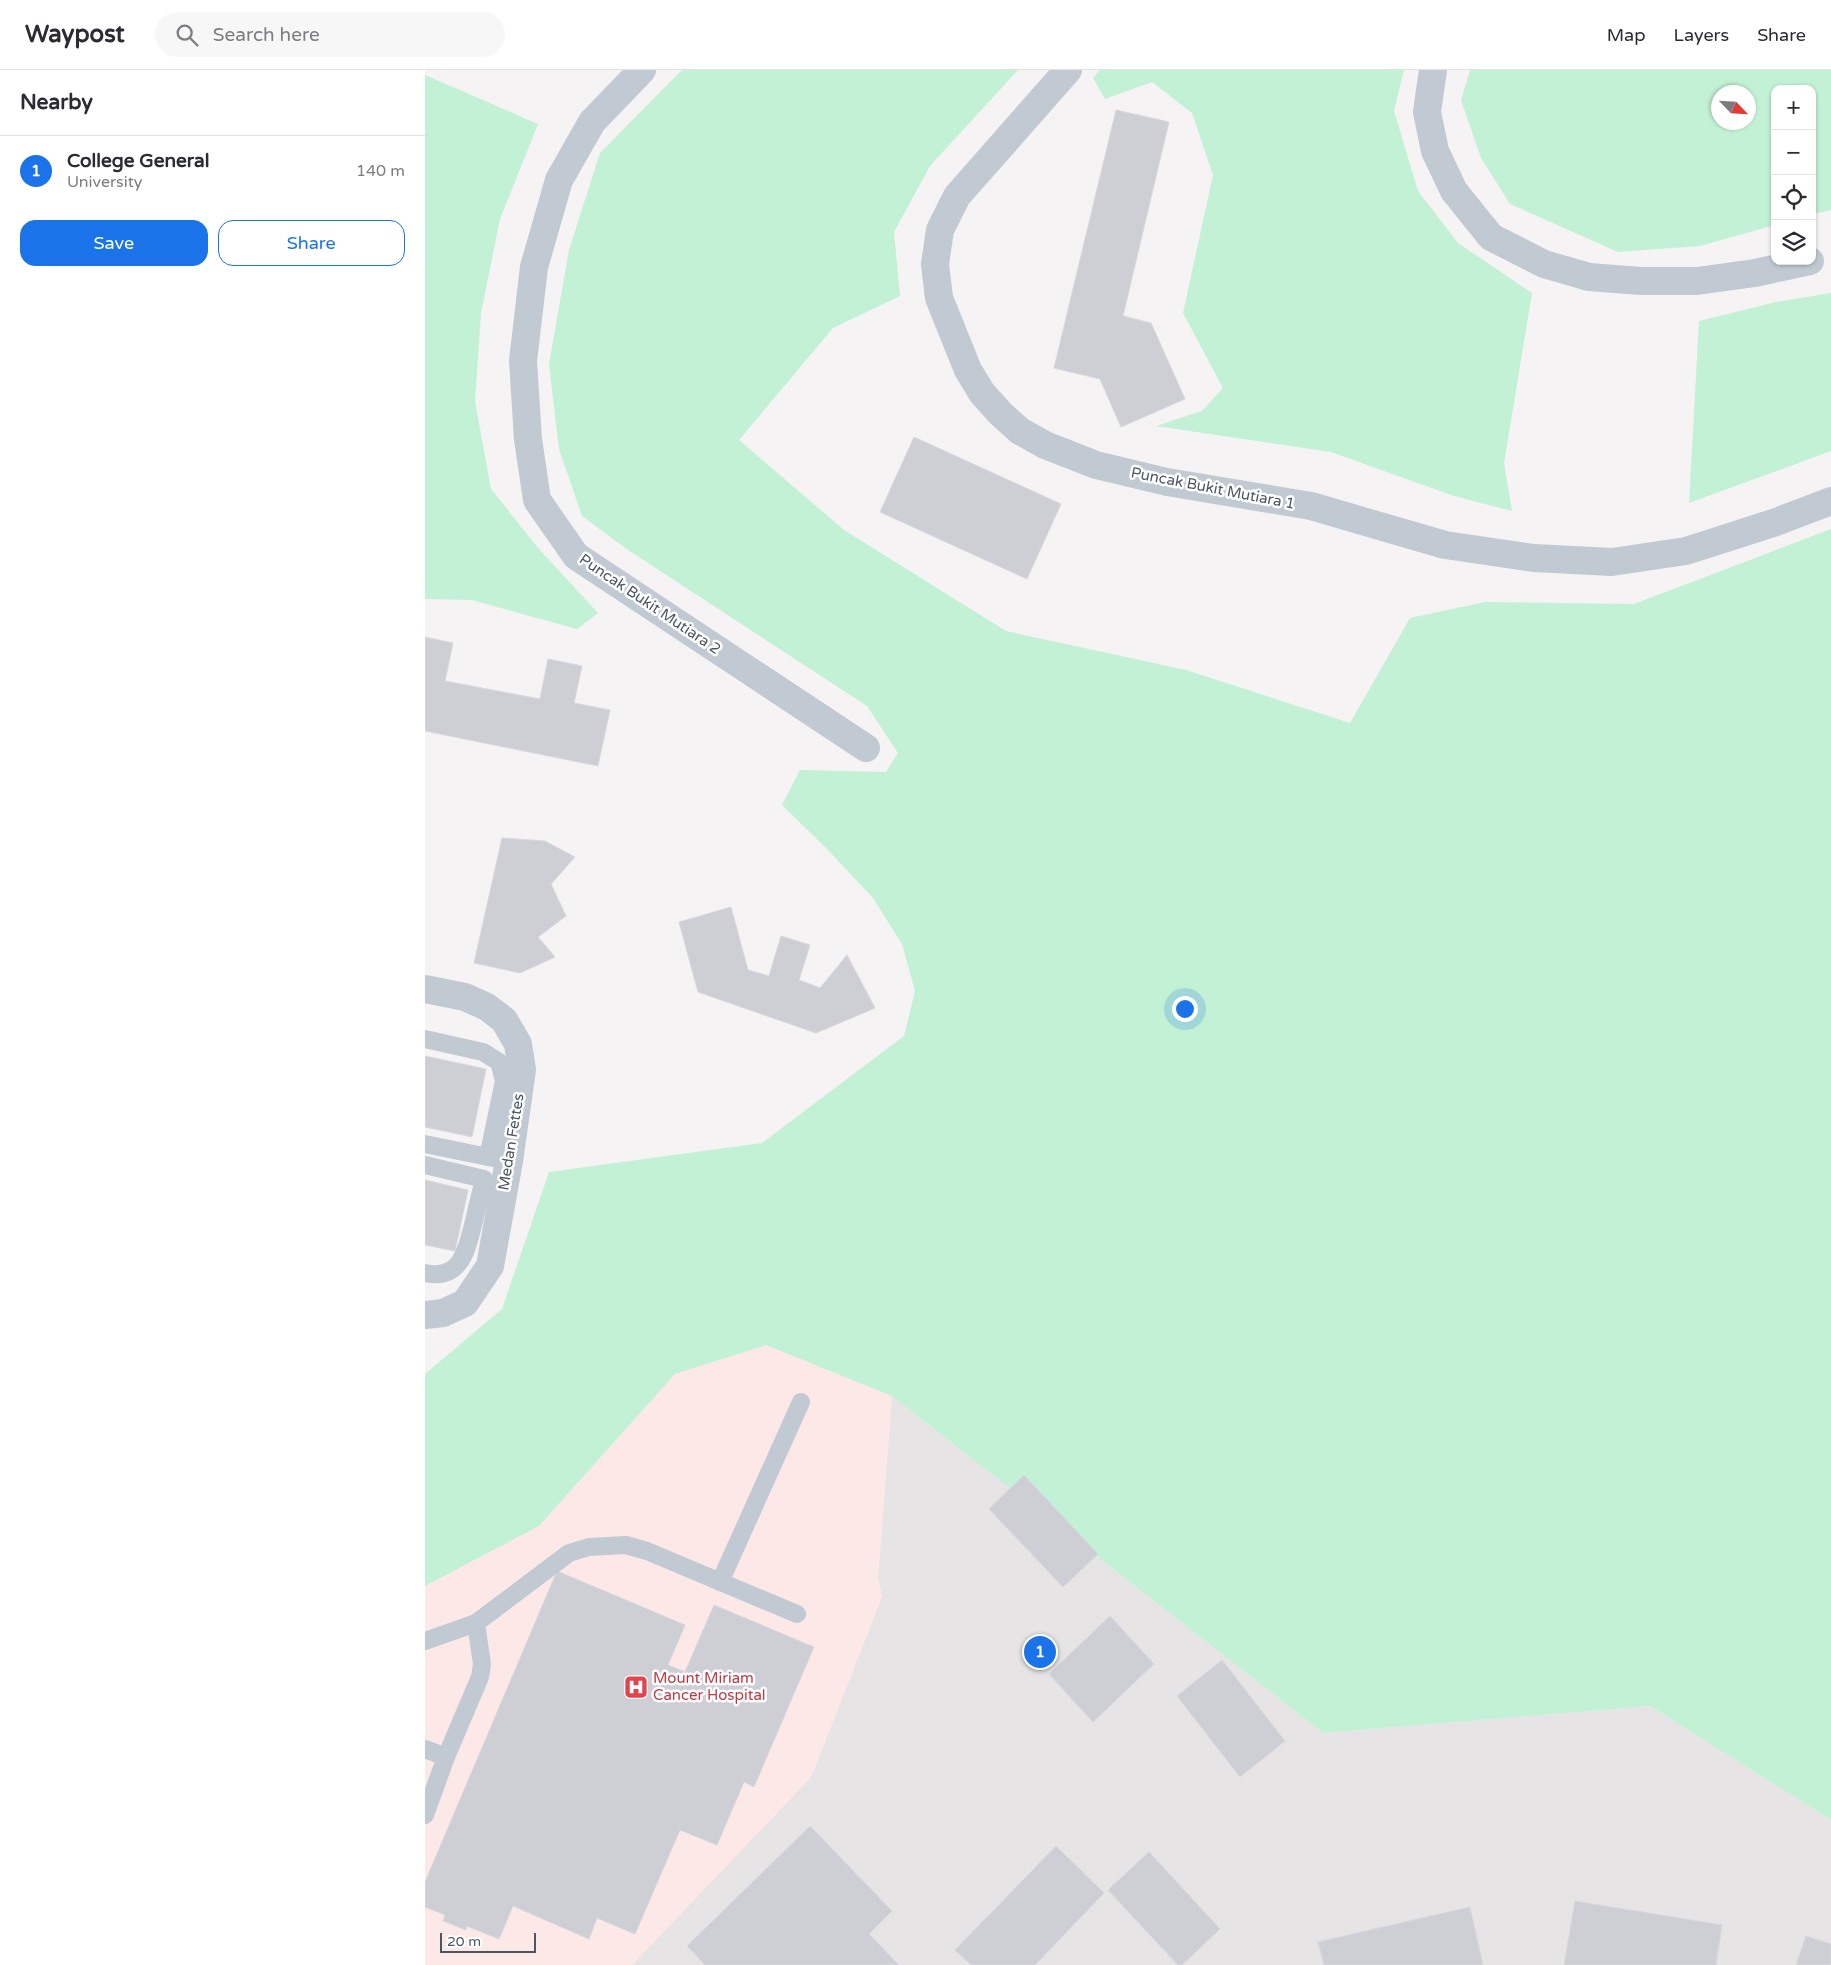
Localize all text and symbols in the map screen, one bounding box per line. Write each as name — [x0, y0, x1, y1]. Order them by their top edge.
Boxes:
search box — [155, 12, 505, 57]
text: Waypost — [25, 20, 125, 49]
icon: search — [173, 21, 201, 49]
text: Search here — [213, 24, 320, 46]
text: Map — [1607, 24, 1646, 46]
text: Layers — [1674, 24, 1729, 46]
text: Share — [1757, 24, 1806, 46]
north arrow — [1711, 85, 1756, 130]
map controls — [1771, 85, 1816, 265]
button: + — [1771, 85, 1816, 130]
text: Nearby — [20, 90, 93, 115]
button: − — [1771, 130, 1816, 175]
text: College General — [67, 150, 210, 172]
text: 1 — [31, 161, 41, 181]
text: 140 m — [356, 161, 405, 181]
text: University — [67, 172, 142, 192]
button: locate — [1771, 175, 1816, 220]
button: Save — [20, 220, 208, 266]
button: Share — [218, 220, 405, 266]
button: layers — [1771, 220, 1816, 265]
street label: Puncak Bukit Mutiara 1 — [1130, 463, 1296, 513]
street label: Puncak Bukit Mutiara 2 — [576, 550, 724, 658]
your location — [1172, 996, 1198, 1022]
street label: Medan Fettes — [494, 1092, 528, 1192]
pin: 1 — [1024, 1633, 1056, 1671]
place label: Mount Miriam Cancer Hospital — [653, 1669, 766, 1704]
hospital icon: Mount Miriam Cancer Hospital — [623, 1674, 649, 1700]
scale bar — [440, 1930, 536, 1953]
text: 20 m — [447, 1933, 481, 1950]

